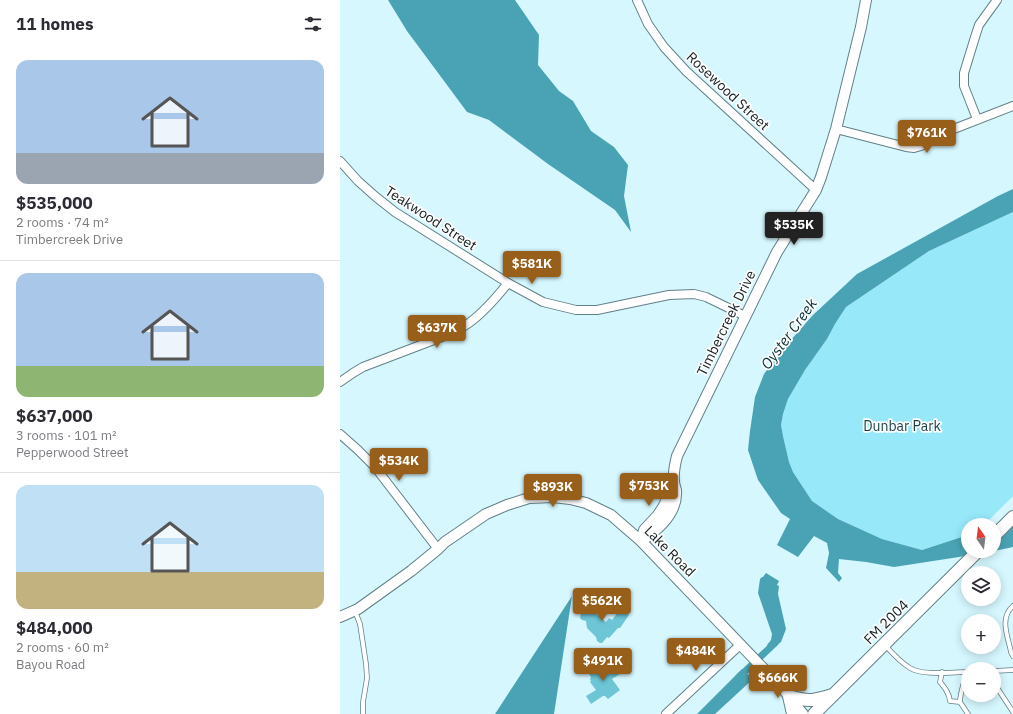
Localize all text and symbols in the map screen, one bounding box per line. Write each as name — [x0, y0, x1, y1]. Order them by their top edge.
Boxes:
text: 11 homes — [16, 13, 93, 35]
icon: filters — [302, 13, 324, 35]
street label: Rosewood Street — [683, 48, 773, 134]
icon: home — [134, 86, 206, 158]
pin: $761K — [899, 120, 955, 154]
text: $761K — [907, 124, 947, 141]
street label: Teakwood Street — [382, 182, 480, 254]
text: $535,000 — [16, 192, 93, 214]
pin: $535K — [766, 212, 822, 246]
text: 2 rooms · 74 m² — [16, 214, 109, 231]
text: $535K — [774, 216, 814, 233]
text: Timbercreek Drive — [16, 231, 123, 248]
pin: $581K — [504, 251, 560, 285]
text: $581K — [512, 255, 552, 272]
street label: Timbercreek Drive — [693, 267, 759, 379]
water label: Oyster Creek — [756, 294, 821, 373]
icon: home — [134, 299, 206, 371]
pin: $637K — [409, 315, 465, 349]
text: $637K — [417, 319, 457, 336]
text: $637,000 — [16, 405, 93, 427]
park label: Dunbar Park — [863, 417, 941, 435]
text: 3 rooms · 101 m² — [16, 427, 117, 444]
text: Pepperwood Street — [16, 444, 129, 461]
pin: $534K — [371, 448, 427, 482]
text: $534K — [379, 452, 419, 469]
pin: $753K — [621, 473, 677, 507]
pin: $893K — [525, 474, 581, 508]
text: $753K — [629, 477, 669, 494]
text: $893K — [533, 478, 573, 495]
icon: home — [134, 511, 206, 583]
north arrow — [961, 518, 1001, 558]
map controls — [961, 518, 1001, 702]
street label: Lake Road — [641, 522, 699, 580]
button: layers — [961, 566, 1001, 606]
pin: $562K — [574, 588, 630, 622]
text: $562K — [582, 592, 622, 609]
street label: FM 2004 — [860, 596, 912, 648]
button: + — [961, 614, 1001, 654]
text: $484,000 — [16, 617, 93, 639]
pin: $484K — [668, 638, 724, 672]
text: 2 rooms · 60 m² — [16, 639, 109, 656]
text: $484K — [676, 642, 716, 659]
pin: $491K — [575, 648, 631, 682]
text: $491K — [583, 652, 623, 669]
text: Bayou Road — [16, 656, 85, 673]
button: − — [961, 662, 1001, 702]
pin: $666K — [750, 665, 806, 699]
text: $666K — [758, 669, 798, 686]

